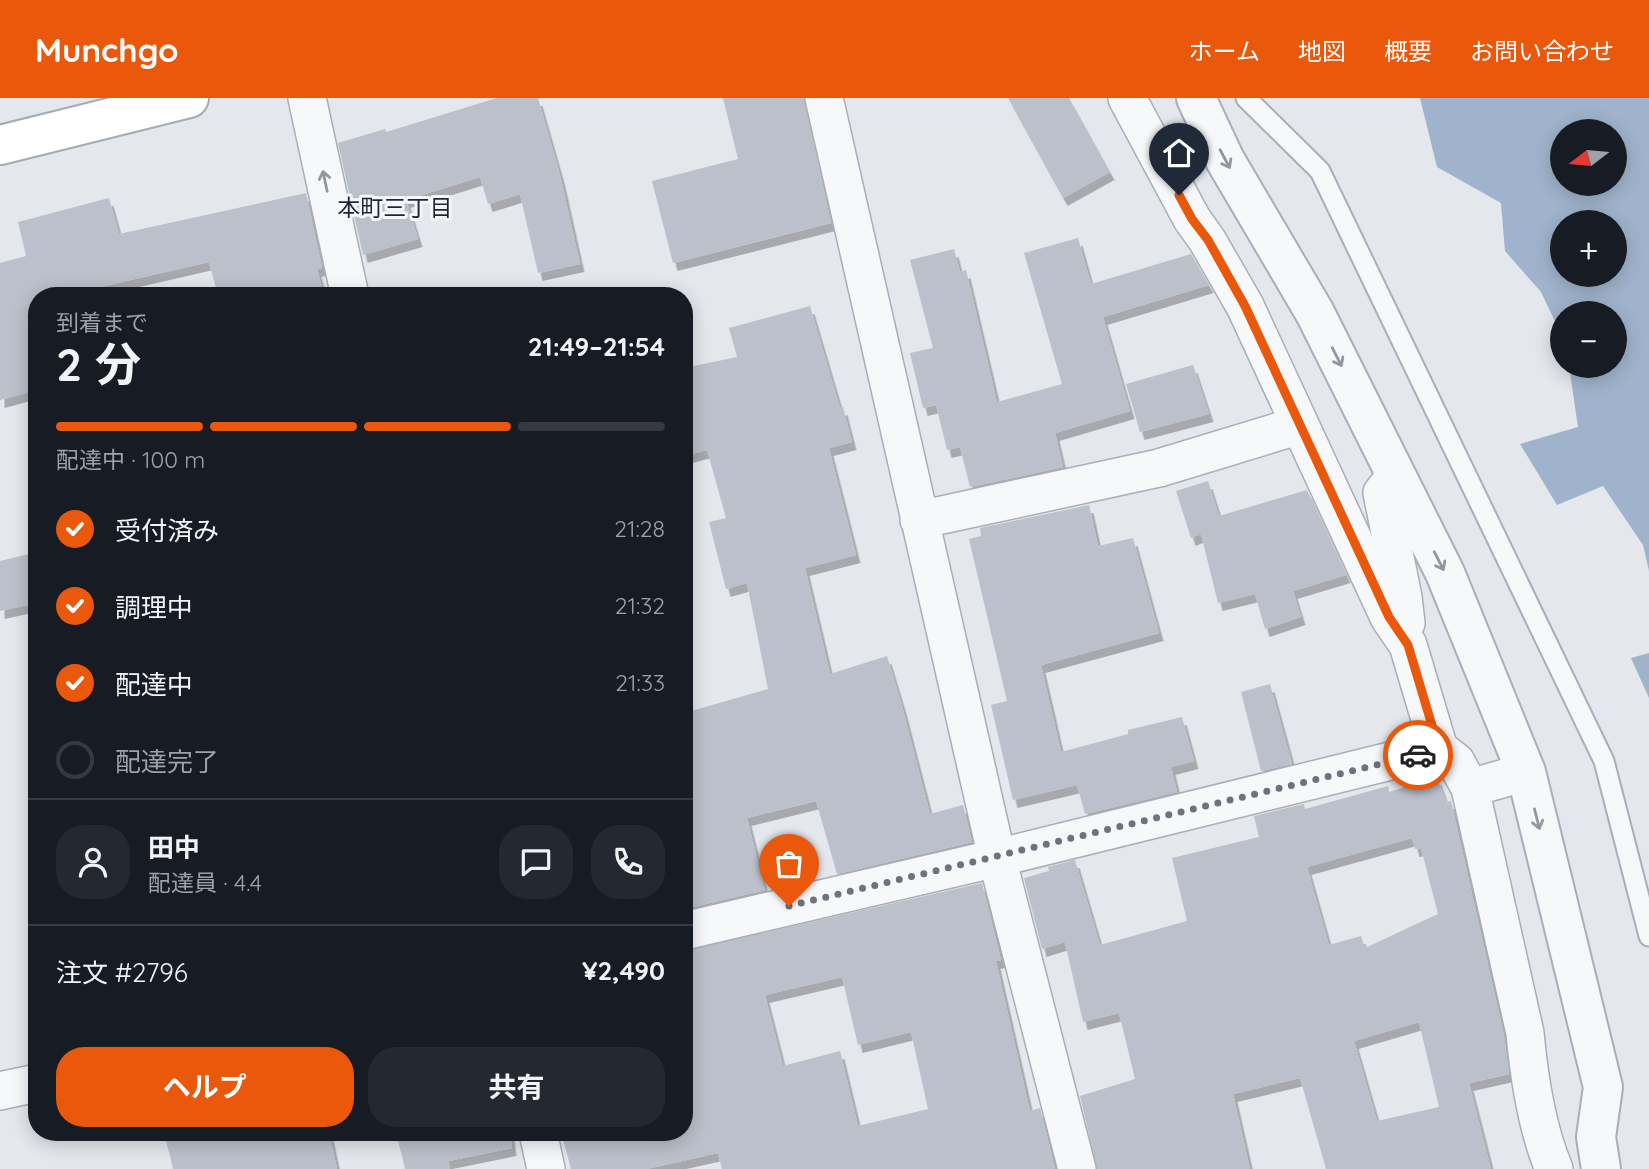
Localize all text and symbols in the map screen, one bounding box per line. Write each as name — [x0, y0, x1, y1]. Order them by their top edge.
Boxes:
text: Munchgo — [35, 29, 179, 70]
text: ホーム — [1189, 36, 1260, 66]
text: 地図 — [1298, 36, 1346, 66]
text: 概要 — [1384, 36, 1432, 66]
text: お問い合わせ — [1470, 36, 1614, 66]
north arrow — [1550, 119, 1628, 196]
map controls — [1550, 119, 1627, 378]
pin — [1149, 123, 1209, 195]
icon: home — [1160, 134, 1198, 172]
one-way arrow — [1219, 149, 1233, 169]
one-way arrow — [318, 170, 331, 193]
district label: 本町三丁目 — [338, 193, 453, 222]
button: + — [1550, 210, 1627, 287]
button: − — [1550, 301, 1627, 378]
text: 到着まで — [56, 308, 148, 337]
text: 21:49–21:54 — [528, 330, 665, 363]
text: 2 分 — [56, 335, 141, 393]
one-way arrow — [1331, 347, 1345, 367]
text: 配達中 · 100 m — [56, 445, 205, 474]
icon: check — [56, 510, 94, 548]
text: 受付済み — [115, 514, 219, 547]
text: 21:28 — [614, 514, 665, 543]
one-way arrow — [1433, 550, 1447, 571]
icon: check — [56, 587, 94, 625]
text: 調理中 — [115, 591, 193, 624]
text: 21:32 — [615, 591, 665, 620]
icon: check — [56, 664, 94, 702]
text: 配達中 — [115, 668, 193, 701]
text: 21:33 — [615, 668, 665, 697]
courier — [1383, 720, 1453, 790]
icon: car — [1399, 736, 1437, 774]
text: 配達完了 — [115, 745, 219, 778]
one-way arrow — [1531, 807, 1544, 830]
button: person — [56, 825, 130, 899]
button: chat — [499, 825, 573, 899]
button: phone — [591, 825, 665, 899]
text: 田中 — [148, 831, 200, 864]
pin — [759, 834, 819, 906]
icon: bag — [770, 845, 808, 883]
text: 配達員 · 4.4 — [148, 868, 262, 897]
text: ¥2,490 — [582, 954, 665, 987]
text: 注文 #2796 — [56, 956, 188, 989]
button: ヘルプ — [56, 1047, 354, 1127]
button: 共有 — [368, 1047, 665, 1127]

